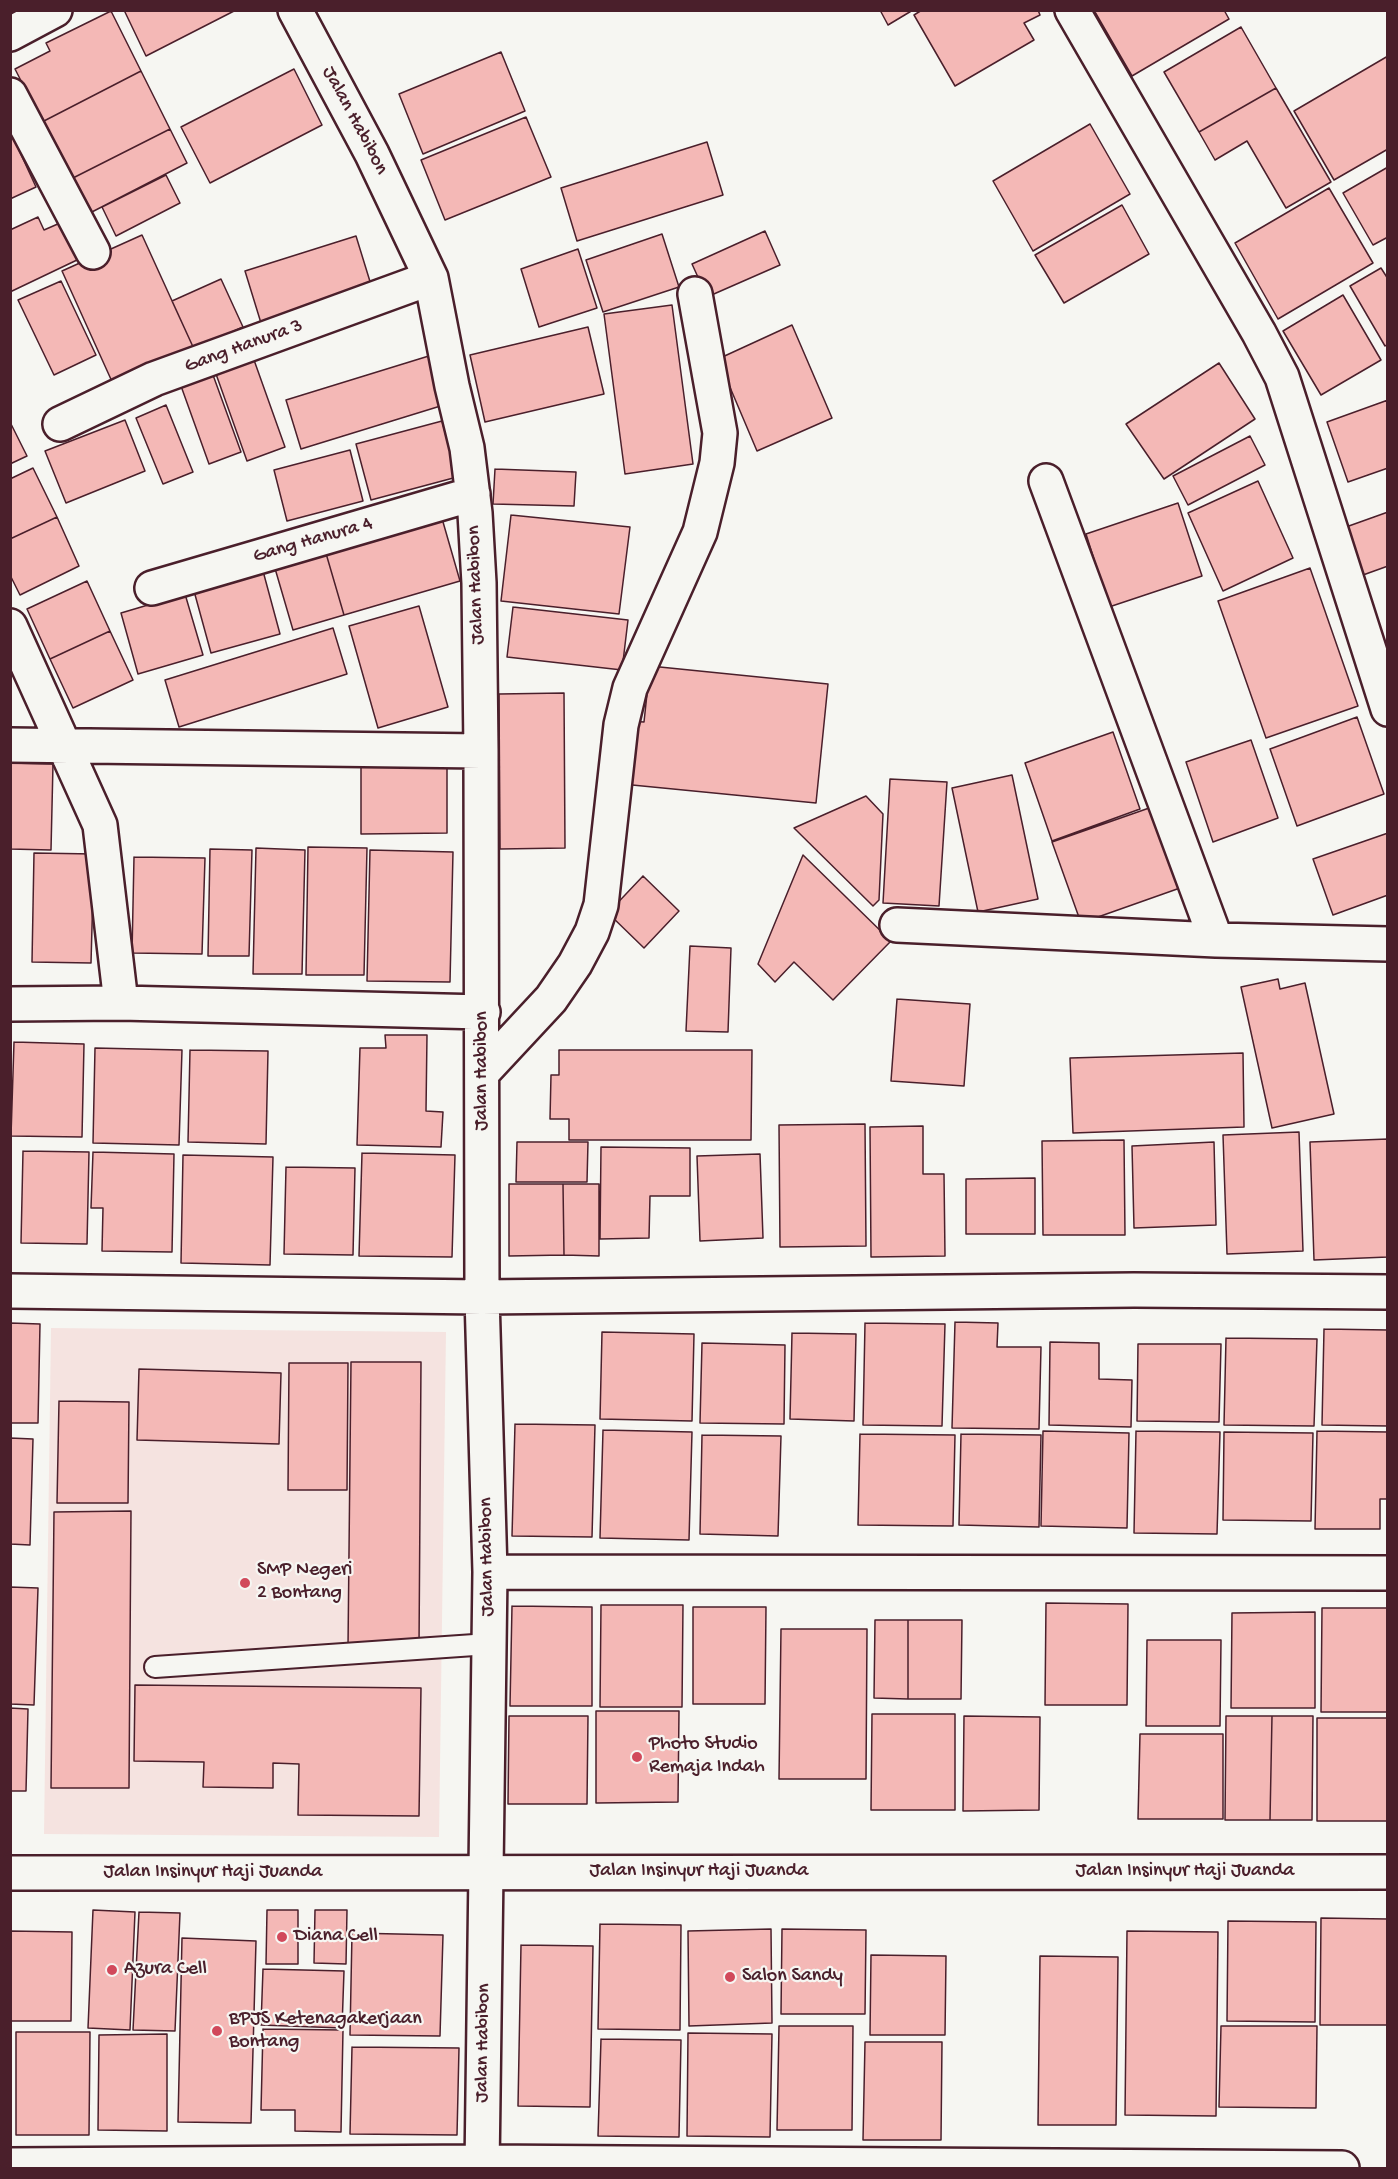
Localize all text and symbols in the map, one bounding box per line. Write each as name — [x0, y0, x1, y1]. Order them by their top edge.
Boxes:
street label: Jalan Habibon — [315, 63, 393, 179]
street label: Gang Hanura 3 — [182, 315, 306, 379]
street label: Gang Hanura 4 — [251, 512, 375, 570]
street label: Jalan Habibon — [463, 525, 491, 645]
street label: Jalan Habibon — [471, 1011, 495, 1131]
street label: Jalan Habibon — [475, 1497, 501, 1617]
place label: SMP Negeri 2 Bontang — [257, 1559, 352, 1606]
marker: SMP Negeri 2 Bontang — [238, 1576, 252, 1590]
place label: Photo Studio Remaja Indah — [649, 1733, 765, 1780]
marker: Photo Studio Remaja Indah — [630, 1750, 644, 1764]
street label: Jalan Insinyur Haji Juanda — [590, 1860, 808, 1884]
street label: Jalan Insinyur Haji Juanda — [1076, 1860, 1294, 1884]
street label: Jalan Insinyur Haji Juanda — [104, 1861, 322, 1885]
place label: Diana Cell — [294, 1925, 378, 1949]
marker: Diana Cell — [275, 1930, 289, 1944]
place label: Azura Cell — [124, 1958, 207, 1982]
marker: Azura Cell — [105, 1963, 119, 1977]
place label: Salon Sandy — [742, 1965, 843, 1989]
marker: Salon Sandy — [723, 1970, 737, 1984]
street label: Jalan Habibon — [471, 1983, 497, 2103]
place label: BPJS Ketenagakerjaan Bontang — [229, 2008, 422, 2055]
marker: BPJS Ketenagakerjaan Bontang — [210, 2024, 224, 2038]

